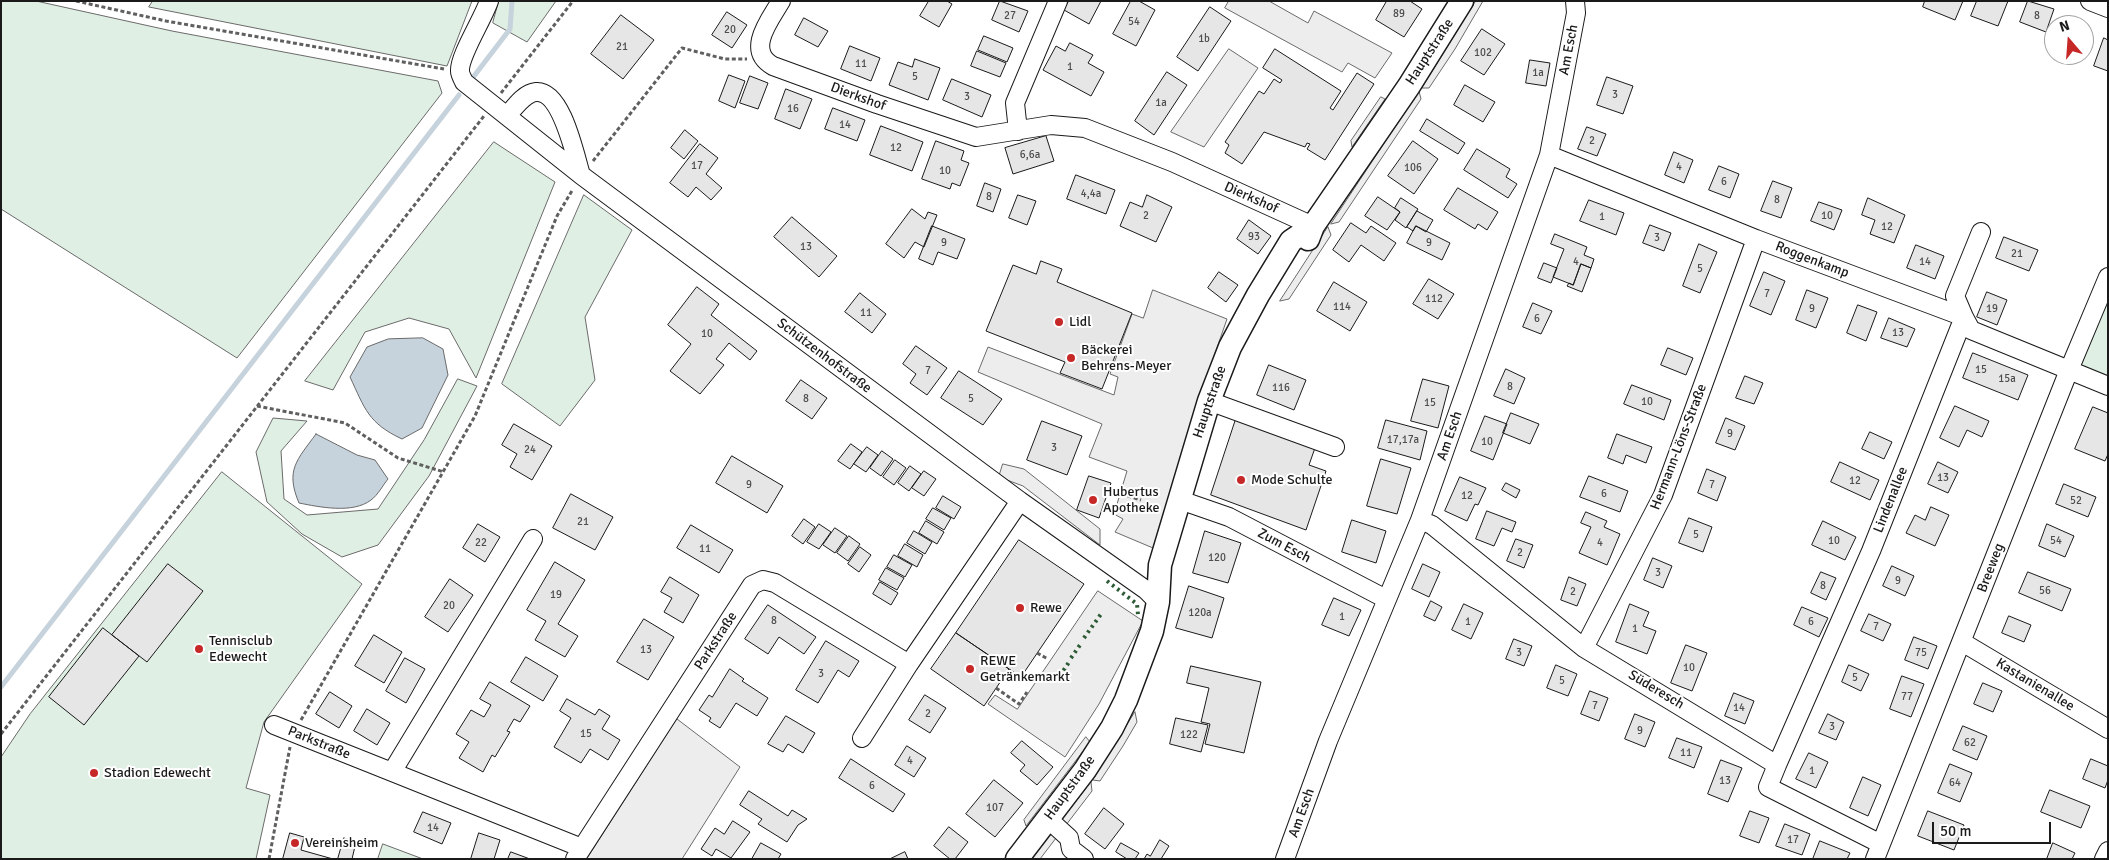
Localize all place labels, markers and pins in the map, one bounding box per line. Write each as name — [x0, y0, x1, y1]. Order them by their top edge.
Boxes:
place label: Lidl — [1069, 314, 1091, 330]
marker: Lidl — [1053, 316, 1065, 328]
place label: Bäckerei Behrens-Meyer — [1081, 342, 1171, 374]
marker: Bäckerei Behrens-Meyer — [1065, 352, 1077, 364]
place label: Mode Schulte — [1251, 472, 1332, 488]
marker: Mode Schulte — [1235, 474, 1247, 486]
place label: Hubertus Apotheke — [1103, 484, 1159, 516]
marker: Hubertus Apotheke — [1087, 494, 1099, 506]
place label: Rewe — [1030, 600, 1062, 616]
marker: Rewe — [1014, 602, 1026, 614]
place label: Tennisclub Edewecht — [209, 633, 273, 666]
marker: Tennisclub Edewecht — [193, 643, 205, 655]
place label: REWE Getränkemarkt — [980, 653, 1070, 686]
marker: REWE Getränkemarkt — [964, 663, 976, 675]
place label: Stadion Edewecht — [104, 765, 211, 781]
marker: Stadion Edewecht — [88, 767, 100, 779]
place label: Vereinsheim — [305, 835, 378, 851]
marker: Vereinsheim — [289, 837, 301, 849]

